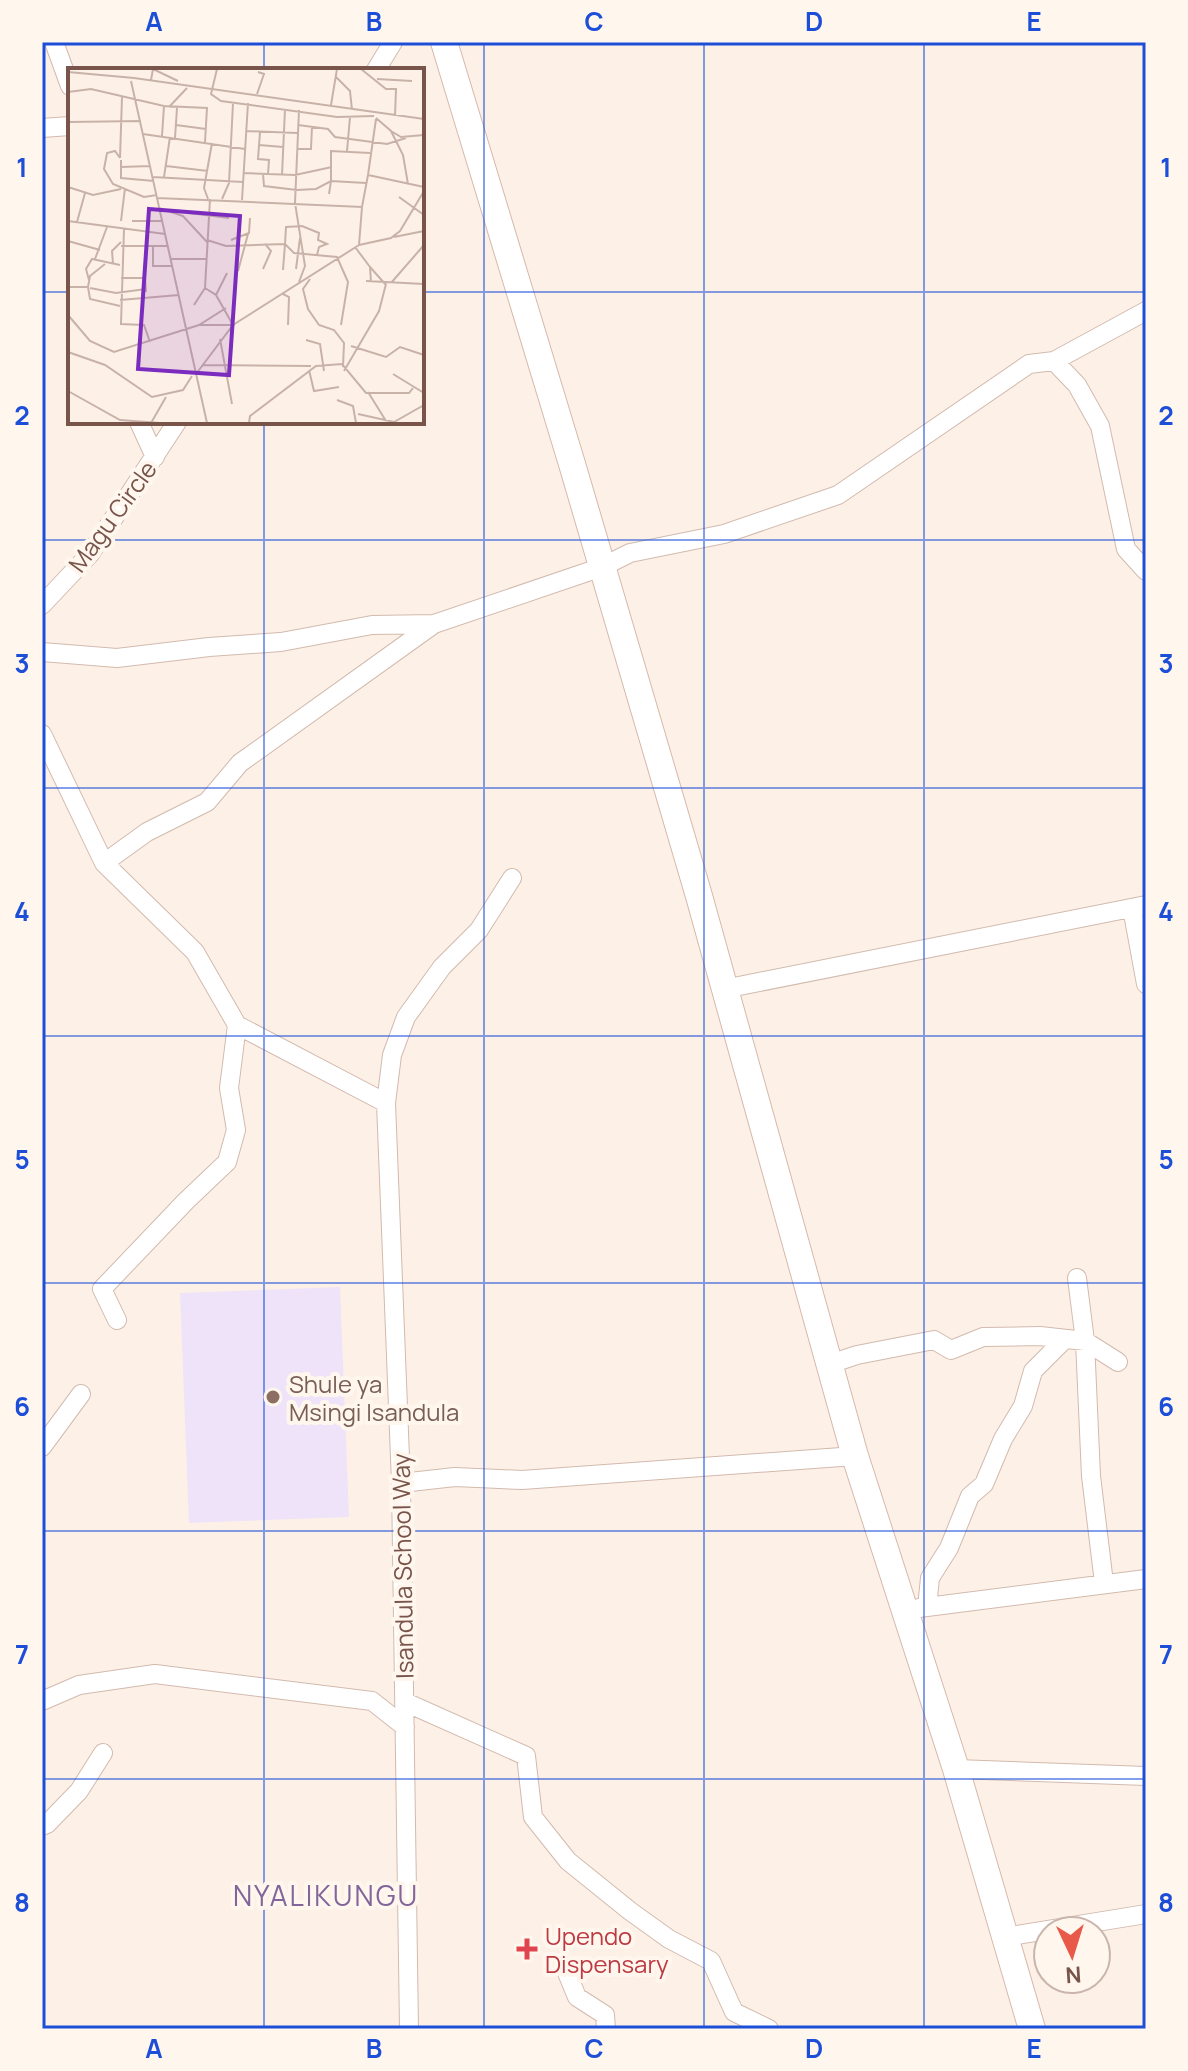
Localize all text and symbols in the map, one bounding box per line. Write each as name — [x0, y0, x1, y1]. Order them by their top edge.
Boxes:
text: A — [145, 3, 163, 39]
text: B — [366, 3, 382, 39]
text: C — [584, 3, 604, 39]
text: D — [805, 3, 823, 39]
text: E — [1026, 3, 1042, 39]
inset map — [68, 68, 424, 424]
text: 1 — [16, 149, 28, 185]
text: 1 — [1160, 149, 1172, 185]
text: 2 — [14, 397, 30, 433]
text: 2 — [1158, 397, 1174, 433]
street label: Magu Circle — [60, 454, 164, 578]
text: 3 — [14, 645, 30, 681]
text: 3 — [1158, 645, 1174, 681]
text: 4 — [14, 893, 30, 929]
text: 4 — [1158, 893, 1174, 929]
text: 5 — [14, 1141, 30, 1177]
text: 5 — [1158, 1141, 1174, 1177]
place label: Shule ya Msingi Isandula — [289, 1367, 459, 1428]
text: 6 — [14, 1388, 30, 1424]
marker: Shule ya Msingi Isandula — [264, 1388, 282, 1406]
text: 6 — [1158, 1388, 1174, 1424]
street label: Isandula School Way — [384, 1453, 420, 1679]
text: 7 — [15, 1636, 29, 1672]
text: 7 — [1159, 1636, 1173, 1672]
district label: NYALIKUNGU — [233, 1876, 419, 1914]
text: 8 — [14, 1884, 30, 1920]
text: 8 — [1158, 1884, 1174, 1920]
north arrow — [1032, 1915, 1112, 1995]
place label: Upendo Dispensary — [545, 1919, 669, 1980]
marker: Upendo Dispensary — [516, 1938, 538, 1960]
text: N — [1064, 1959, 1082, 1990]
text: A — [145, 2030, 163, 2066]
text: B — [366, 2030, 382, 2066]
text: C — [584, 2030, 604, 2066]
text: D — [805, 2030, 823, 2066]
text: E — [1026, 2030, 1042, 2066]

